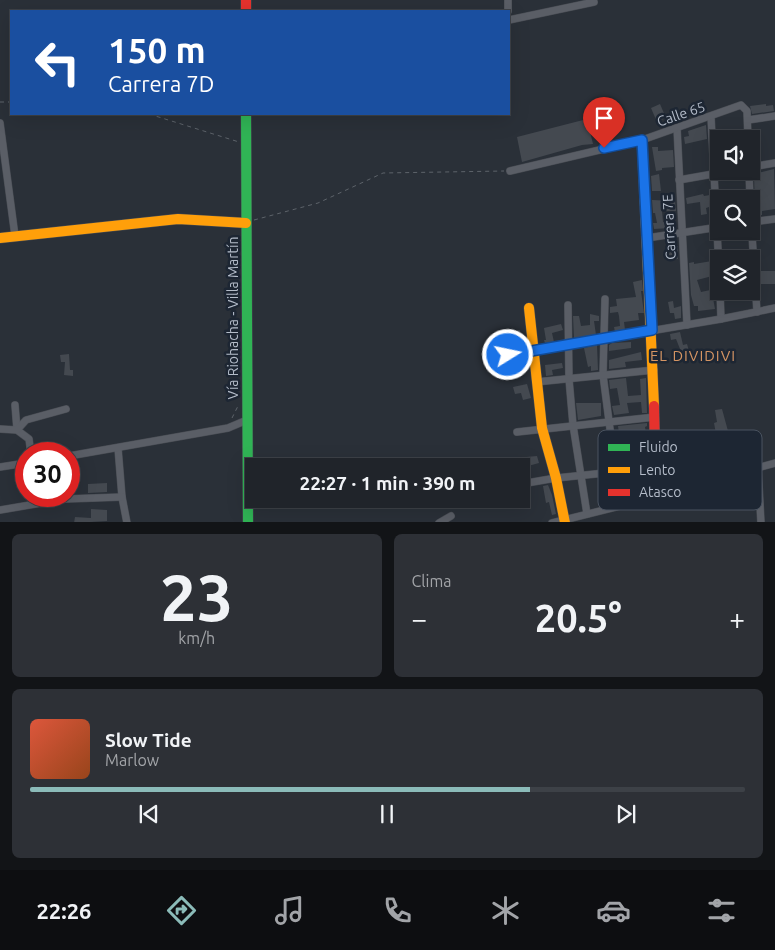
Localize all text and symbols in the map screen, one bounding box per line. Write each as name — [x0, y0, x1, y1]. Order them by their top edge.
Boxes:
icon: left — [25, 30, 90, 95]
text: 150 m — [108, 30, 206, 70]
text: Carrera 7D — [108, 71, 214, 96]
pin — [583, 97, 625, 148]
street label: Calle 65 — [655, 98, 707, 130]
icon: arrive — [590, 104, 618, 132]
map controls — [710, 130, 760, 300]
button: sound — [710, 130, 760, 180]
button: search — [710, 190, 760, 240]
street label: Carrera 7E — [659, 194, 679, 260]
street label: Vía Riohacha - Villa Martín — [225, 237, 241, 399]
button: layers — [710, 250, 760, 300]
position arrow — [481, 328, 533, 380]
district label: EL DIVIDIVI — [650, 347, 736, 364]
legend — [598, 430, 762, 510]
text: Fluido — [639, 439, 678, 455]
speed limit sign: 30 — [15, 442, 80, 507]
text: Lento — [639, 462, 676, 478]
text: 22:27 · 1 min · 390 m — [300, 472, 475, 494]
text: Atasco — [639, 484, 682, 500]
text: 23 — [160, 560, 233, 633]
text: Clima — [412, 572, 451, 590]
text: 20.5° — [535, 597, 622, 639]
text: − — [412, 603, 427, 634]
text: + — [729, 603, 745, 634]
text: km/h — [178, 629, 215, 647]
text: Slow Tide — [105, 729, 192, 751]
text: Marlow — [105, 751, 159, 769]
icon: previous — [135, 800, 163, 828]
icon: pause — [373, 800, 401, 828]
icon: next — [612, 800, 640, 828]
icon: directions — [164, 893, 199, 928]
icon: music — [272, 893, 307, 928]
icon: phone — [380, 893, 415, 928]
icon: climate — [488, 893, 523, 928]
icon: car — [596, 893, 631, 928]
icon: filters — [704, 893, 739, 928]
text: 22:26 — [36, 898, 91, 923]

